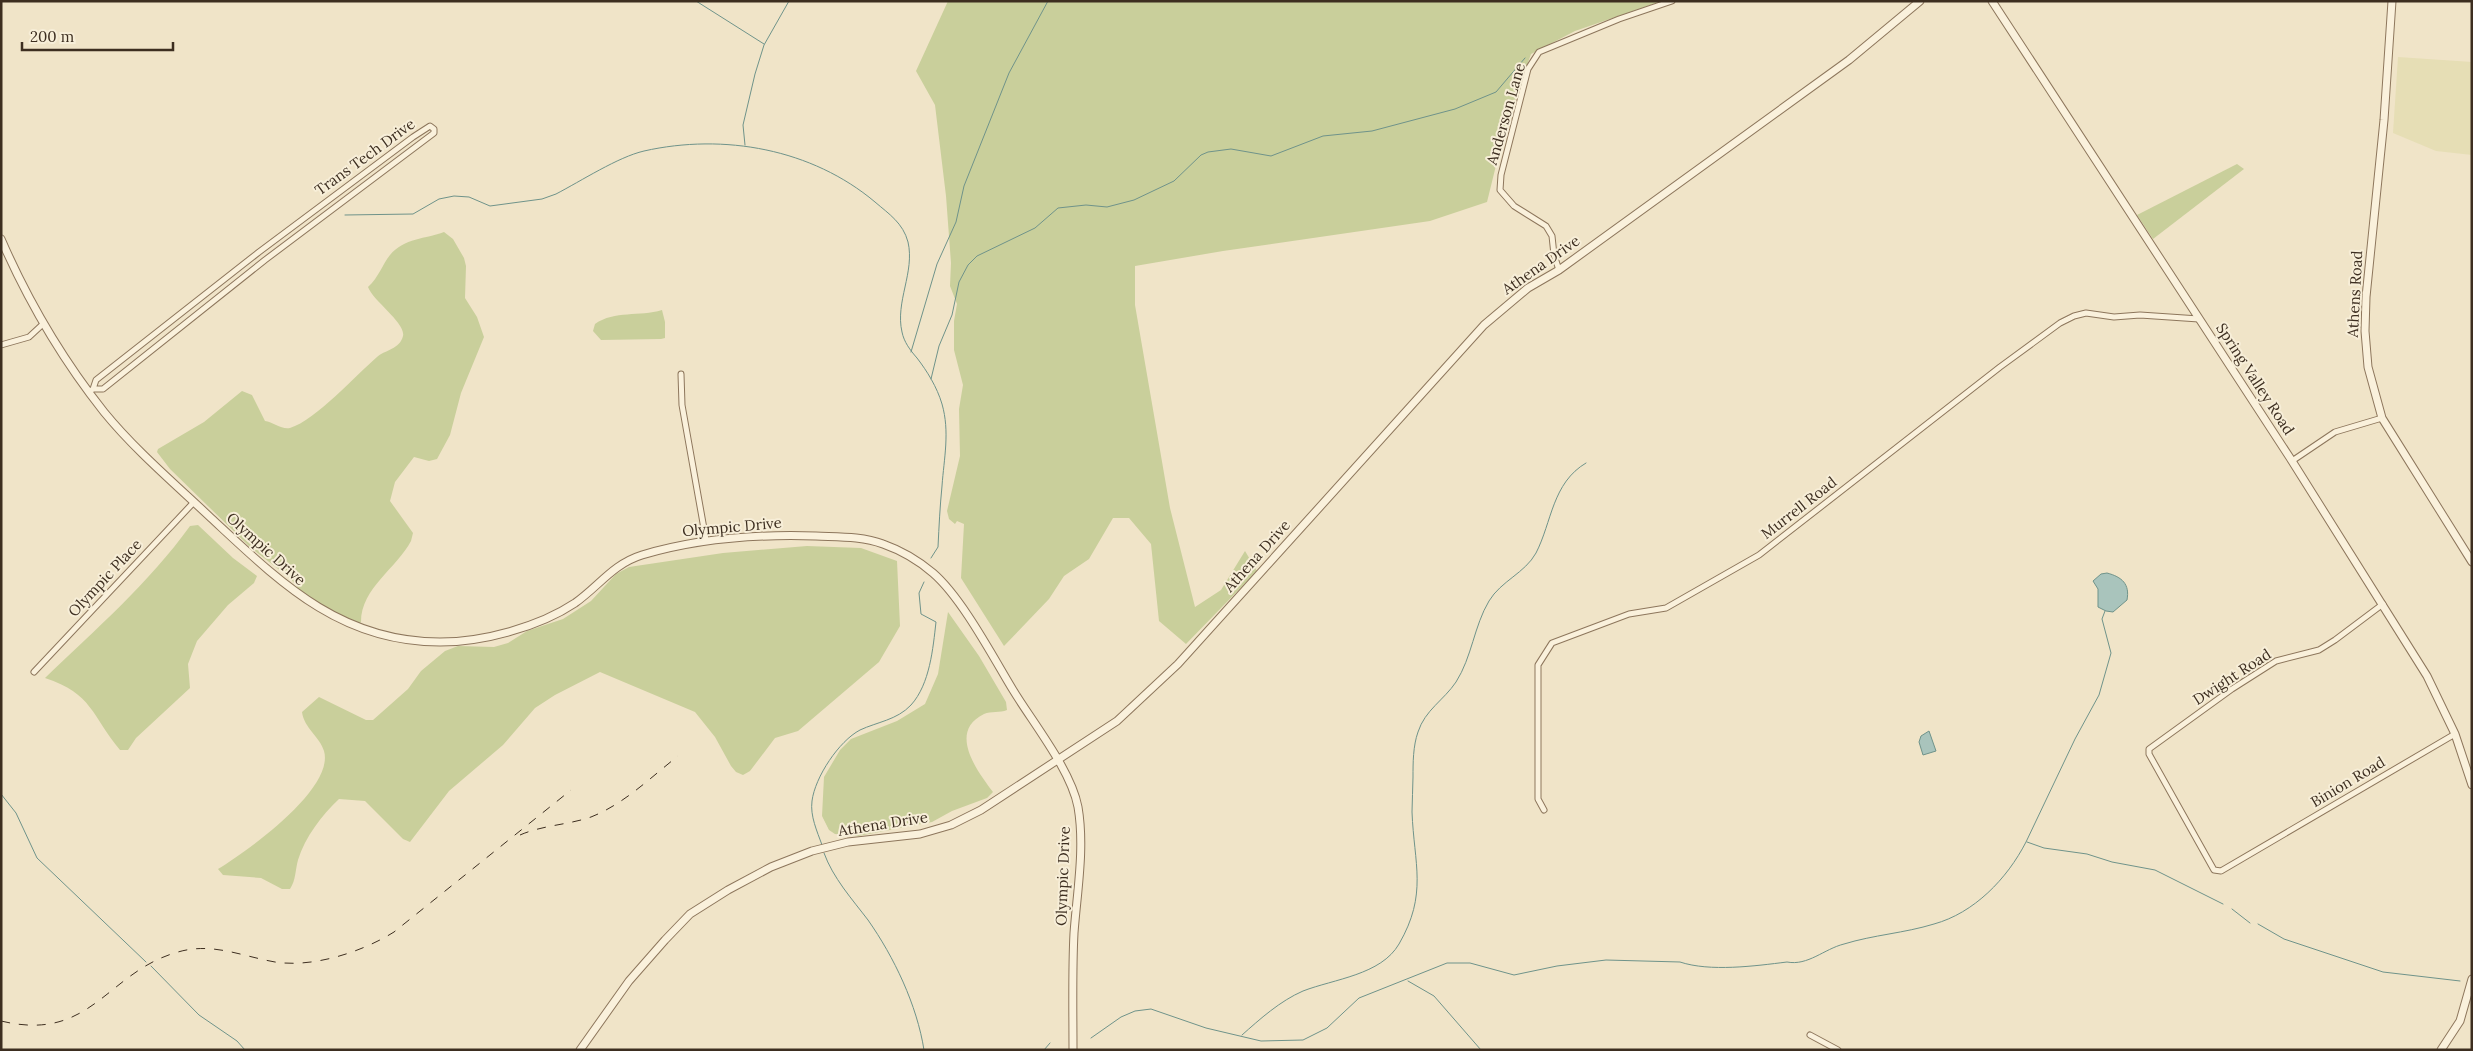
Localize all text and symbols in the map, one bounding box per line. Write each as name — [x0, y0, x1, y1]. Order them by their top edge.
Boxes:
scale bar — [22, 20, 174, 52]
text: 200 m — [30, 27, 74, 46]
street label: Anderson Lane — [1482, 61, 1529, 168]
street label: Trans Tech Drive — [311, 114, 418, 199]
street label: Athena Drive — [1497, 231, 1583, 299]
street label: Athens Road — [2343, 250, 2366, 339]
street label: Spring Valley Road — [2212, 319, 2299, 438]
street label: Murrell Road — [1757, 472, 1840, 543]
street label: Olympic Drive — [223, 508, 310, 589]
street label: Olympic Drive — [681, 513, 783, 540]
street label: Athena Drive — [1219, 516, 1294, 596]
street label: Olympic Place — [64, 535, 145, 620]
street label: Dwight Road — [2189, 644, 2274, 709]
street label: Binion Road — [2307, 752, 2388, 811]
street label: Athena Drive — [836, 807, 929, 840]
street label: Olympic Drive — [1051, 826, 1074, 926]

